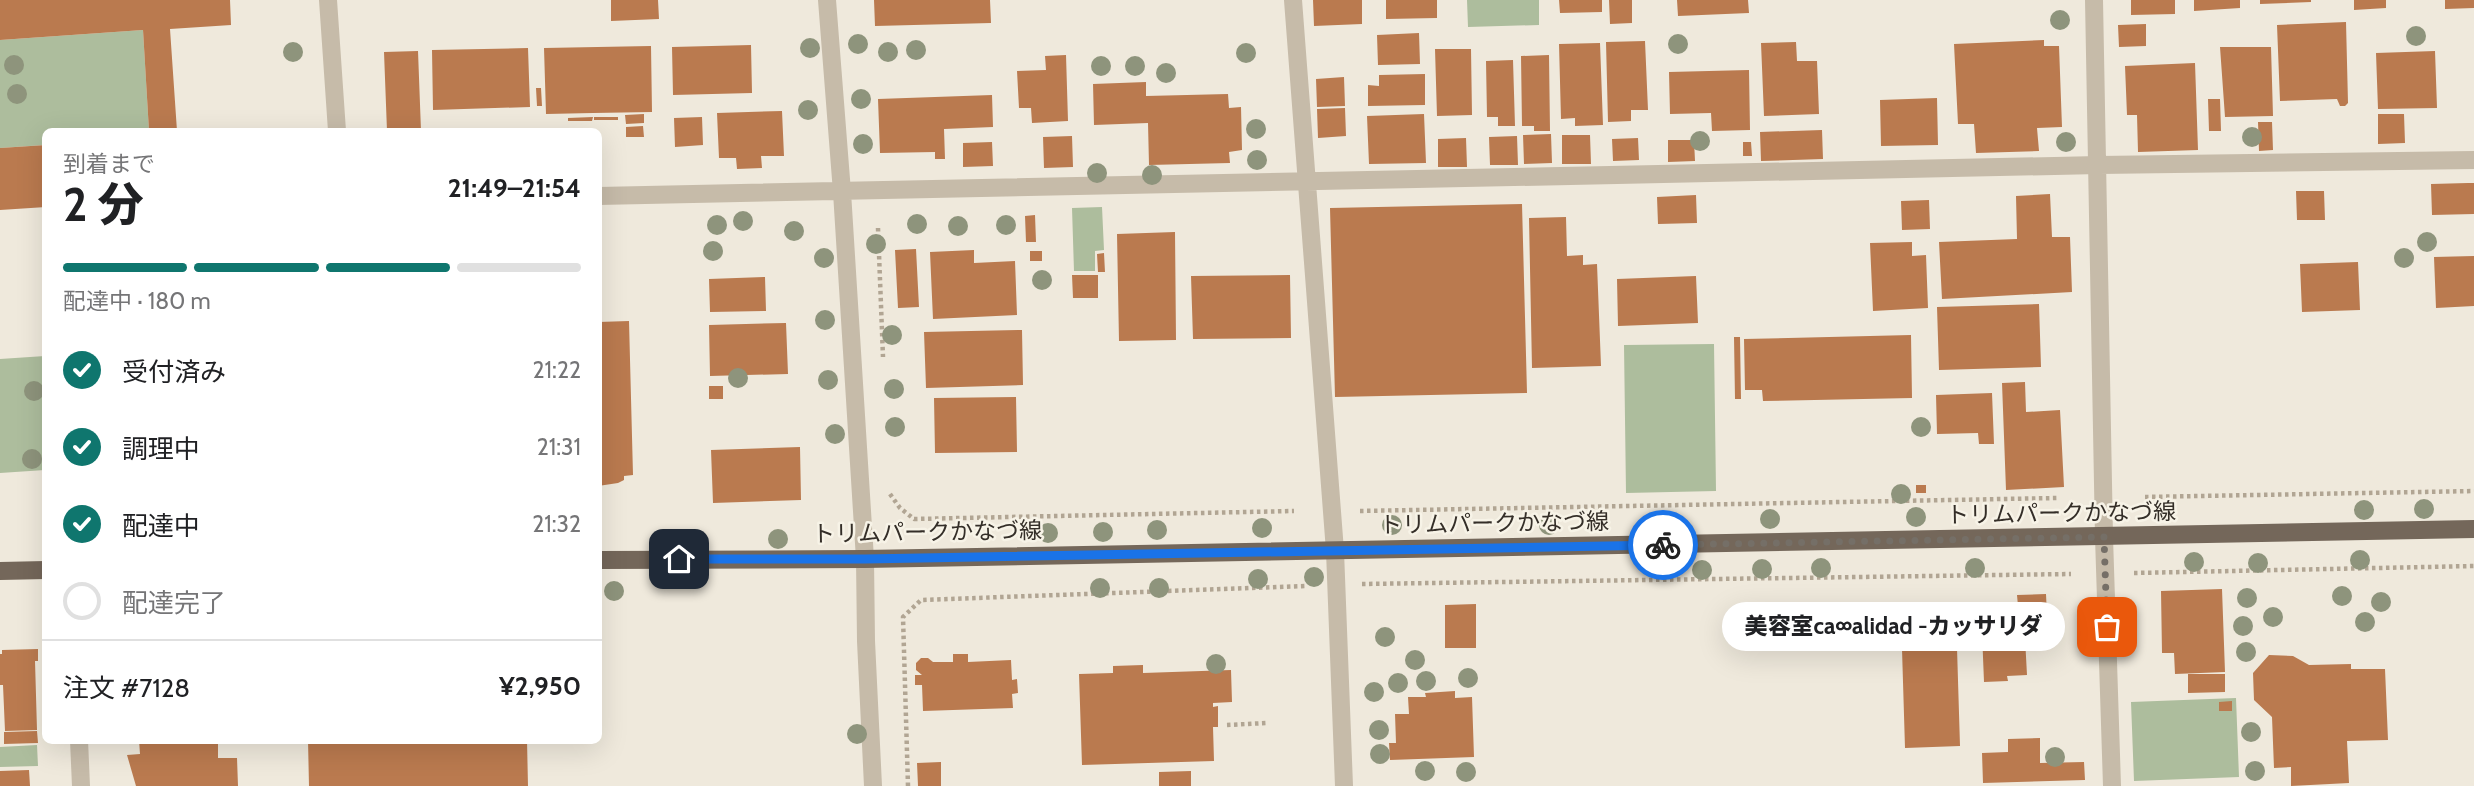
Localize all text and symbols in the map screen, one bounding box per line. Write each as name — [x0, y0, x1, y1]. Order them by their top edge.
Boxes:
text: 到着まで — [63, 150, 155, 178]
text: 21:49–21:54 — [448, 172, 581, 204]
text: 2 分 — [63, 177, 144, 233]
text: 配達中 · 180 m — [63, 287, 211, 315]
icon: check — [63, 351, 101, 389]
text: 受付済み — [122, 356, 226, 388]
text: 21:22 — [533, 356, 581, 384]
icon: check — [63, 428, 101, 466]
text: 調理中 — [122, 433, 200, 465]
text: 21:31 — [537, 433, 581, 461]
street label: トリムパークかなづ線 — [1946, 497, 2176, 529]
icon: check — [63, 505, 101, 543]
street label: トリムパークかなづ線 — [1379, 507, 1609, 539]
text: 配達中 — [122, 510, 200, 542]
text: 21:32 — [532, 510, 581, 538]
courier — [1628, 510, 1698, 580]
street label: トリムパークかなづ線 — [812, 516, 1042, 548]
icon: bike — [1644, 526, 1682, 564]
pin — [649, 529, 709, 589]
icon: home — [660, 540, 698, 578]
text: 配達完了 — [122, 587, 226, 619]
pin — [2077, 597, 2137, 657]
callout: 美容室ca∞alidad -カッサリダ — [1722, 602, 2065, 652]
icon: bag — [2088, 608, 2126, 646]
text: 美容室ca∞alidad -カッサリダ — [1744, 612, 2043, 640]
text: ¥2,950 — [499, 670, 581, 702]
text: 注文 #7128 — [63, 672, 190, 704]

